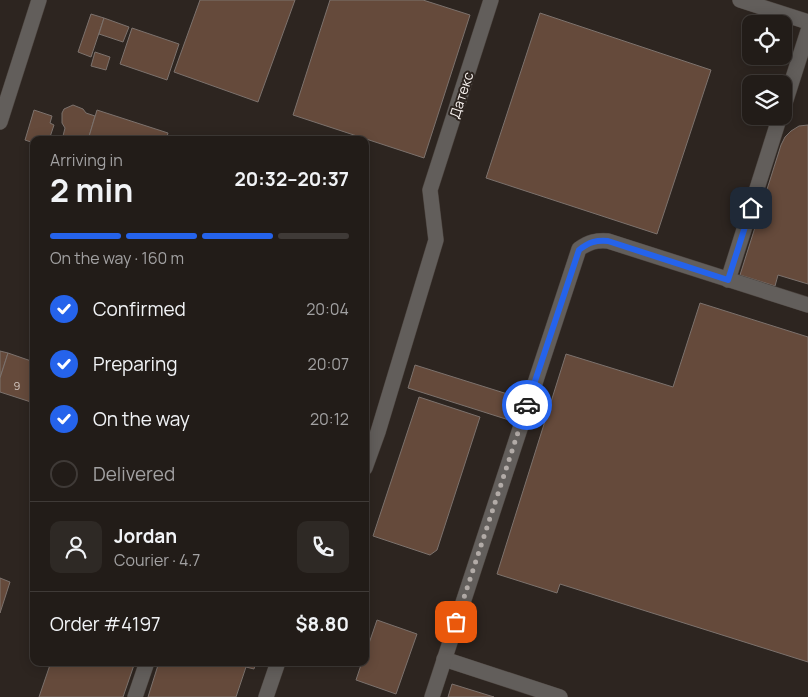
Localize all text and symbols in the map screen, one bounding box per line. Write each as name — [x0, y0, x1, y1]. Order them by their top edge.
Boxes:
map controls — [742, 15, 792, 125]
button: locate — [742, 15, 792, 65]
street label: Датекс — [445, 69, 478, 121]
button: layers — [742, 75, 792, 125]
text: Arriving in — [50, 149, 123, 171]
text: 20:32–20:37 — [235, 166, 349, 192]
text: 2 min — [50, 168, 133, 212]
pin — [730, 187, 772, 229]
icon: home — [737, 194, 765, 222]
text: On the way · 160 m — [50, 247, 184, 269]
icon: check — [50, 295, 78, 323]
text: Confirmed — [93, 296, 186, 322]
text: 20:04 — [306, 298, 349, 320]
icon: check — [50, 350, 78, 378]
text: Preparing — [93, 351, 178, 377]
text: 20:07 — [308, 353, 349, 375]
house number: 9 — [14, 378, 21, 393]
courier — [502, 380, 552, 430]
icon: car — [513, 391, 541, 419]
icon: check — [50, 405, 78, 433]
text: On the way — [93, 406, 190, 432]
text: 20:12 — [310, 408, 349, 430]
text: Delivered — [93, 461, 175, 487]
button: person — [50, 521, 102, 573]
button: phone — [297, 521, 349, 573]
text: Jordan — [114, 523, 177, 549]
text: Courier · 4.7 — [114, 549, 200, 571]
pin — [435, 601, 477, 643]
icon: bag — [442, 608, 470, 636]
text: Order #4197 — [50, 611, 161, 637]
text: $8.80 — [296, 611, 349, 637]

